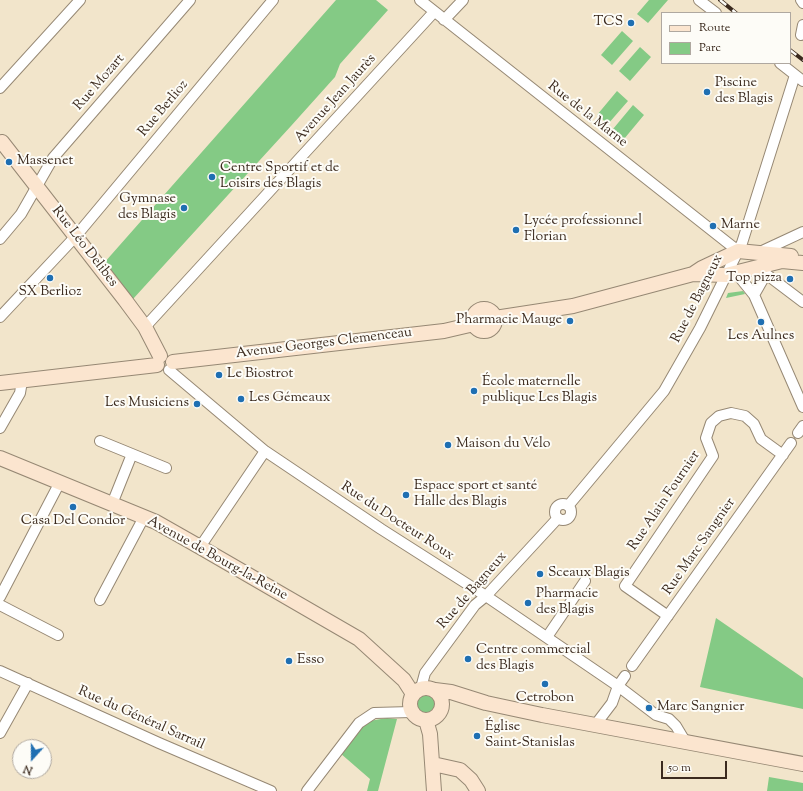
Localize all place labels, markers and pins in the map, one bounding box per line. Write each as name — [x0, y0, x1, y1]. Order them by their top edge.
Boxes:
place label: TCS — [594, 15, 623, 31]
marker: TCS — [626, 18, 636, 28]
place label: Piscine des Blagis — [715, 76, 773, 108]
marker: Piscine des Blagis — [702, 87, 712, 97]
place label: Massenet — [17, 154, 73, 170]
marker: Massenet — [4, 157, 14, 167]
place label: Centre Sportif et de Loisirs des Blagis — [220, 161, 339, 194]
marker: Centre Sportif et de Loisirs des Blagis — [207, 172, 217, 182]
place label: Gymnase des Blagis — [118, 192, 176, 224]
marker: Gymnase des Blagis — [179, 203, 189, 213]
place label: Lycée professionnel Florian — [524, 214, 642, 246]
place label: Marne — [721, 218, 760, 234]
marker: Marne — [708, 221, 718, 231]
marker: Lycée professionnel Florian — [511, 225, 521, 235]
place label: Top pizza — [726, 271, 782, 287]
marker: SX Berlioz — [45, 273, 55, 283]
marker: Top pizza — [785, 274, 795, 284]
place label: SX Berlioz — [19, 285, 81, 301]
place label: Pharmacie Mauge — [456, 313, 562, 329]
marker: Pharmacie Mauge — [565, 316, 575, 326]
marker: Les Aulnes — [756, 317, 766, 327]
place label: Les Aulnes — [728, 329, 794, 345]
place label: Le Biostrot — [227, 367, 293, 383]
marker: Le Biostrot — [214, 370, 224, 380]
place label: École maternelle publique Les Blagis — [482, 375, 597, 408]
marker: École maternelle publique Les Blagis — [469, 386, 479, 396]
place label: Les Gémeaux — [249, 391, 330, 407]
marker: Les Gémeaux — [236, 394, 246, 404]
place label: Les Musiciens — [105, 396, 189, 412]
marker: Les Musiciens — [192, 399, 202, 409]
place label: Maison du Vélo — [456, 437, 550, 453]
marker: Maison du Vélo — [443, 440, 453, 450]
place label: Espace sport et santé Halle des Blagis — [414, 479, 537, 512]
marker: Espace sport et santé Halle des Blagis — [401, 490, 411, 500]
marker: Casa Del Condor — [68, 502, 78, 512]
place label: Casa Del Condor — [21, 514, 125, 530]
place label: Sceaux Blagis — [548, 566, 629, 582]
marker: Sceaux Blagis — [535, 569, 545, 579]
place label: Pharmacie des Blagis — [536, 587, 598, 620]
marker: Pharmacie des Blagis — [523, 598, 533, 608]
place label: Centre commercial des Blagis — [476, 643, 591, 676]
place label: Esso — [297, 653, 324, 669]
marker: Centre commercial des Blagis — [463, 654, 473, 664]
marker: Esso — [284, 656, 294, 666]
marker: Cetrobon — [540, 679, 550, 689]
place label: Cetrobon — [516, 691, 574, 707]
place label: Marc Sangnier — [657, 700, 744, 716]
marker: Marc Sangnier — [644, 703, 654, 713]
place label: Église Saint-Stanislas — [485, 720, 575, 752]
marker: Église Saint-Stanislas — [472, 731, 482, 741]

